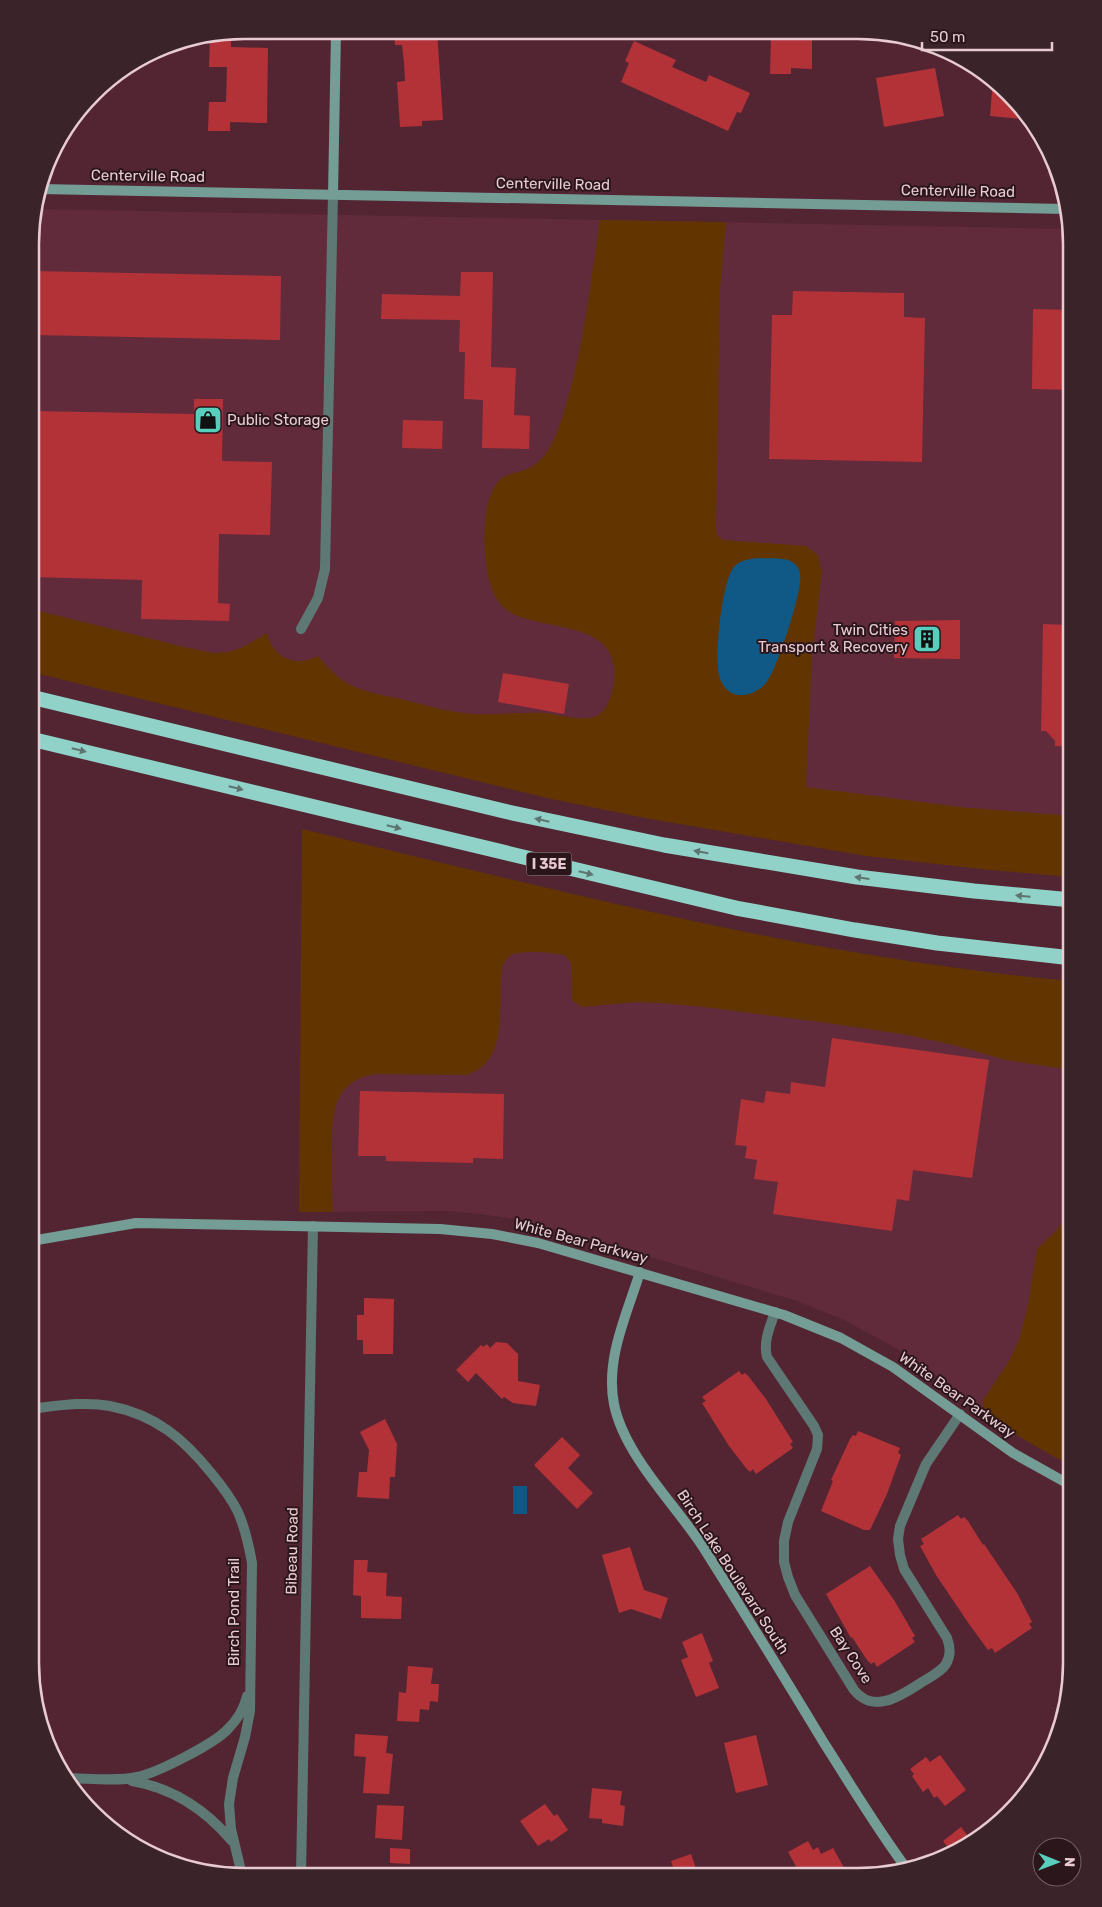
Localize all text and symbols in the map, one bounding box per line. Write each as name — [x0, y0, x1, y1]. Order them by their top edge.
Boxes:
scale bar — [922, 20, 1052, 52]
text: 50 m — [930, 28, 965, 46]
street label: Centerville Road — [91, 166, 205, 186]
street label: Centerville Road — [496, 174, 610, 194]
street label: Centerville Road — [901, 181, 1015, 201]
shop icon: Public Storage — [193, 405, 223, 435]
place label: Public Storage — [227, 411, 329, 429]
place label: Twin Cities Transport & Recovery — [758, 621, 908, 656]
building icon: Twin Cities Transport & Recovery — [912, 624, 942, 654]
one-way arrow — [71, 746, 86, 754]
one-way arrow — [229, 784, 244, 792]
one-way arrow — [534, 816, 550, 824]
one-way arrow — [387, 823, 402, 831]
one-way arrow — [693, 848, 709, 856]
road number: I 35E — [526, 852, 572, 876]
one-way arrow — [579, 869, 594, 877]
one-way arrow — [853, 873, 869, 881]
one-way arrow — [1015, 892, 1031, 900]
street label: White Bear Parkway — [512, 1214, 650, 1268]
street label: White Bear Parkway — [895, 1348, 1019, 1442]
street label: Birch Lake Boulevard South — [673, 1486, 793, 1658]
street label: Bibeau Road — [282, 1507, 302, 1595]
street label: Birch Pond Trail — [225, 1558, 243, 1666]
street label: Bay Cove — [826, 1623, 876, 1687]
north arrow — [1032, 1837, 1082, 1887]
text: N — [1061, 1857, 1078, 1867]

